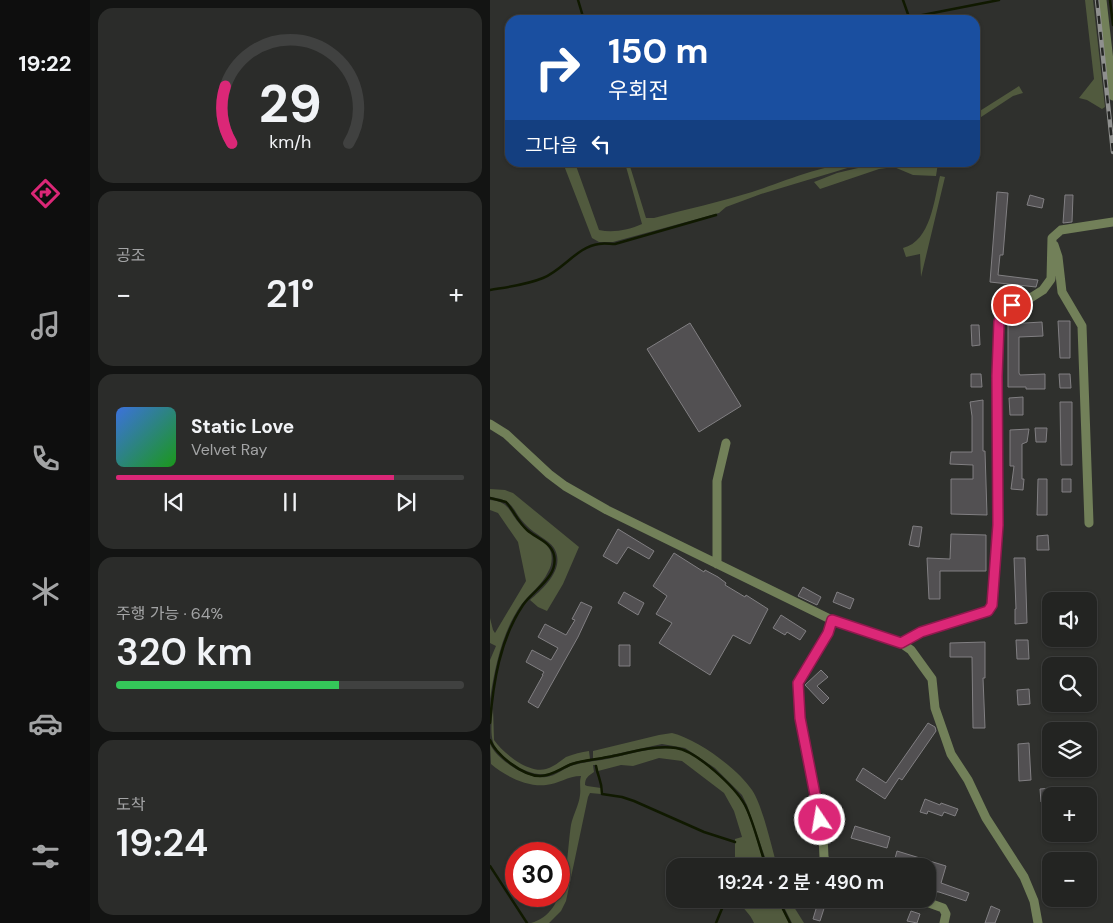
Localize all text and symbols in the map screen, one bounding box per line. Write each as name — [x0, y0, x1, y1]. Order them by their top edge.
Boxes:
text: 150 m — [608, 28, 708, 74]
icon: right — [525, 35, 590, 100]
text: 19:22 — [19, 49, 71, 78]
text: 29 — [259, 70, 321, 138]
text: 우회전 — [608, 76, 669, 105]
text: km/h — [269, 130, 311, 154]
icon: left — [587, 130, 615, 158]
text: 그다음 — [525, 133, 577, 158]
icon: directions — [28, 176, 63, 211]
text: 공조 — [116, 245, 145, 266]
text: 21° — [266, 269, 314, 319]
text: − — [116, 276, 131, 313]
text: + — [449, 276, 464, 313]
pin — [991, 284, 1033, 326]
icon: arrive — [998, 291, 1026, 319]
icon: music — [28, 308, 63, 343]
text: Static Love — [191, 414, 294, 439]
text: Velvet Ray — [191, 439, 267, 460]
icon: phone — [28, 441, 63, 476]
icon: previous — [160, 488, 188, 516]
icon: pause — [276, 488, 304, 516]
icon: next — [392, 488, 420, 516]
icon: climate — [28, 574, 63, 609]
map controls — [1042, 592, 1097, 907]
button: sound — [1042, 592, 1097, 647]
text: 주행 가능 · 64% — [116, 603, 223, 624]
text: 320 km — [116, 627, 253, 677]
button: search — [1042, 657, 1097, 712]
icon: car — [28, 706, 63, 741]
button: layers — [1042, 722, 1097, 777]
button: + — [1042, 787, 1097, 842]
position arrow — [793, 793, 845, 845]
text: 도착 — [116, 794, 145, 815]
text: 19:24 — [116, 818, 208, 868]
icon: filters — [28, 839, 63, 874]
speed limit sign: 30 — [505, 842, 570, 907]
button: − — [1042, 852, 1097, 907]
text: 19:24 · 2 분 · 490 m — [718, 870, 884, 895]

